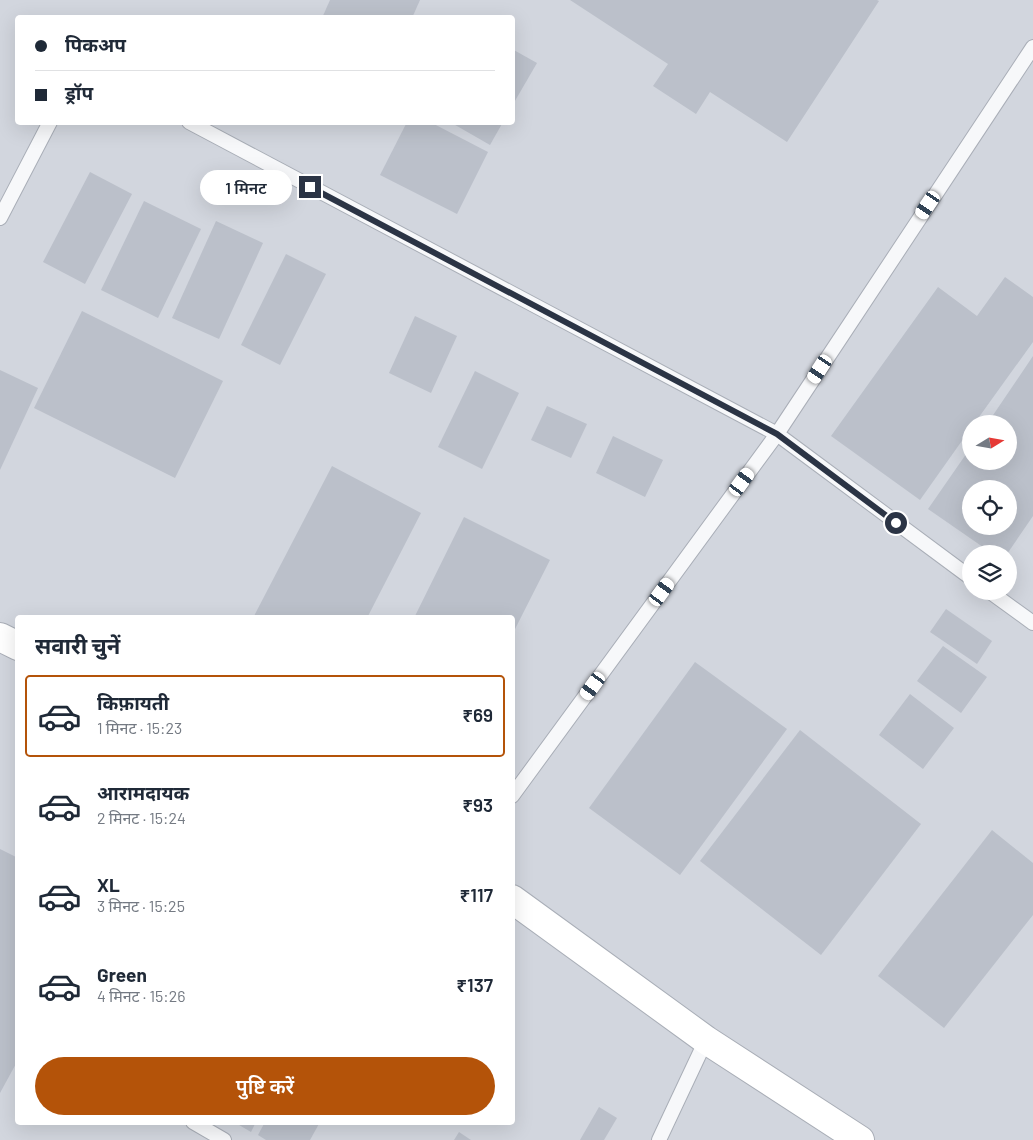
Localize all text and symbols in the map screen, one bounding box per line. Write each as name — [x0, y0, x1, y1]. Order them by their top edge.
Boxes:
text: पिकअप — [65, 33, 126, 56]
text: ड्रॉप — [65, 81, 93, 104]
callout: 1 मिनट — [200, 170, 292, 204]
route end — [299, 176, 321, 198]
text: 1 मिनट — [225, 178, 267, 197]
car — [913, 188, 942, 222]
car — [805, 352, 834, 386]
north arrow — [962, 415, 1018, 470]
map controls — [962, 415, 1017, 600]
car — [727, 465, 756, 499]
button: locate — [962, 480, 1017, 535]
route start — [885, 512, 907, 534]
button: layers — [962, 545, 1017, 600]
car — [647, 575, 676, 609]
text: सवारी चुनें — [35, 632, 120, 658]
car — [578, 669, 607, 703]
text: किफ़ायती — [97, 691, 169, 714]
icon: car — [37, 694, 82, 739]
text: ₹69 — [462, 703, 493, 726]
text: 1 मिनट · 15:23 — [97, 718, 182, 737]
text: आरामदायक — [97, 781, 189, 804]
icon: car — [37, 784, 82, 829]
text: ₹93 — [462, 793, 493, 816]
text: 2 मिनट · 15:24 — [97, 808, 186, 827]
text: XL — [97, 873, 120, 896]
icon: car — [37, 874, 82, 919]
text: ₹117 — [459, 883, 493, 906]
text: 3 मिनट · 15:25 — [97, 896, 185, 915]
text: Green — [97, 963, 147, 986]
icon: car — [37, 964, 82, 1009]
text: ₹137 — [456, 973, 493, 996]
text: 4 मिनट · 15:26 — [97, 986, 186, 1005]
button: पुष्टि करें — [35, 1057, 495, 1115]

